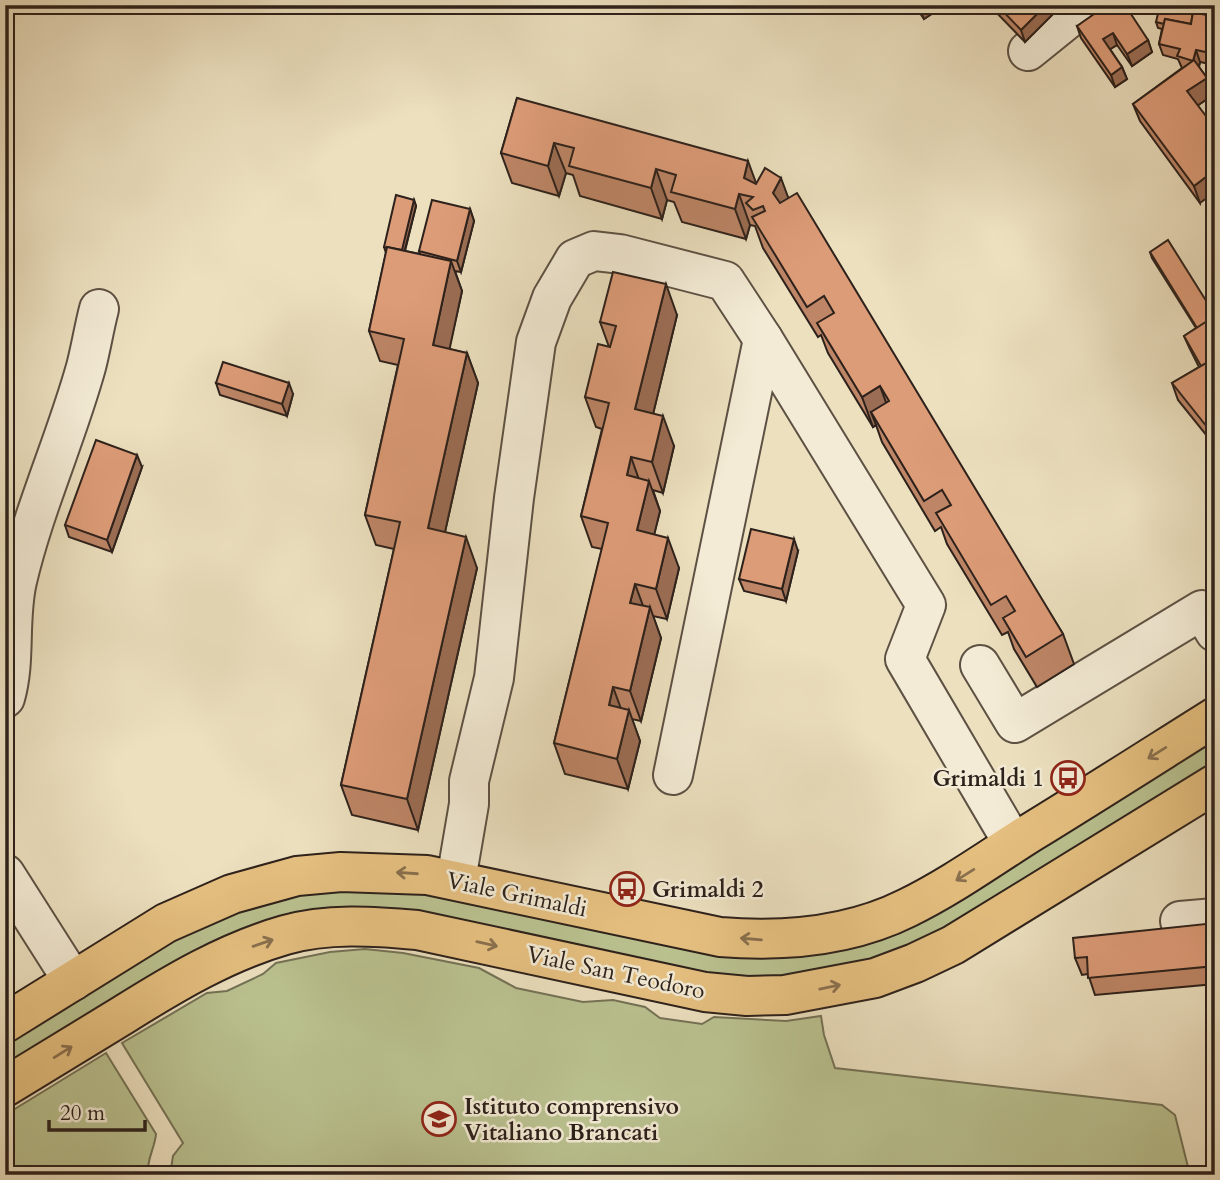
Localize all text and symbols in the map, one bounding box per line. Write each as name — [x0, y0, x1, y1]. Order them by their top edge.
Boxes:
one-way arrow — [1148, 746, 1167, 761]
bus stop icon: Grimaldi 1 — [1049, 759, 1087, 797]
place label: Grimaldi 1 — [933, 763, 1044, 794]
street label: Viale Grimaldi — [444, 864, 590, 924]
one-way arrow — [397, 866, 419, 879]
one-way arrow — [955, 868, 975, 882]
bus stop icon: Grimaldi 2 — [608, 870, 646, 908]
place label: Grimaldi 2 — [652, 874, 764, 905]
one-way arrow — [740, 932, 762, 945]
one-way arrow — [251, 936, 273, 948]
one-way arrow — [475, 937, 498, 951]
street label: Viale San Teodoro — [524, 938, 708, 1007]
one-way arrow — [818, 980, 841, 994]
one-way arrow — [53, 1044, 73, 1058]
scale bar — [49, 1089, 145, 1133]
place label: Istituto comprensivo Vitaliano Brancati — [464, 1091, 679, 1148]
text: 20 m — [60, 1099, 105, 1128]
school or university icon: Istituto comprensivo Vitaliano Brancati — [420, 1100, 458, 1138]

